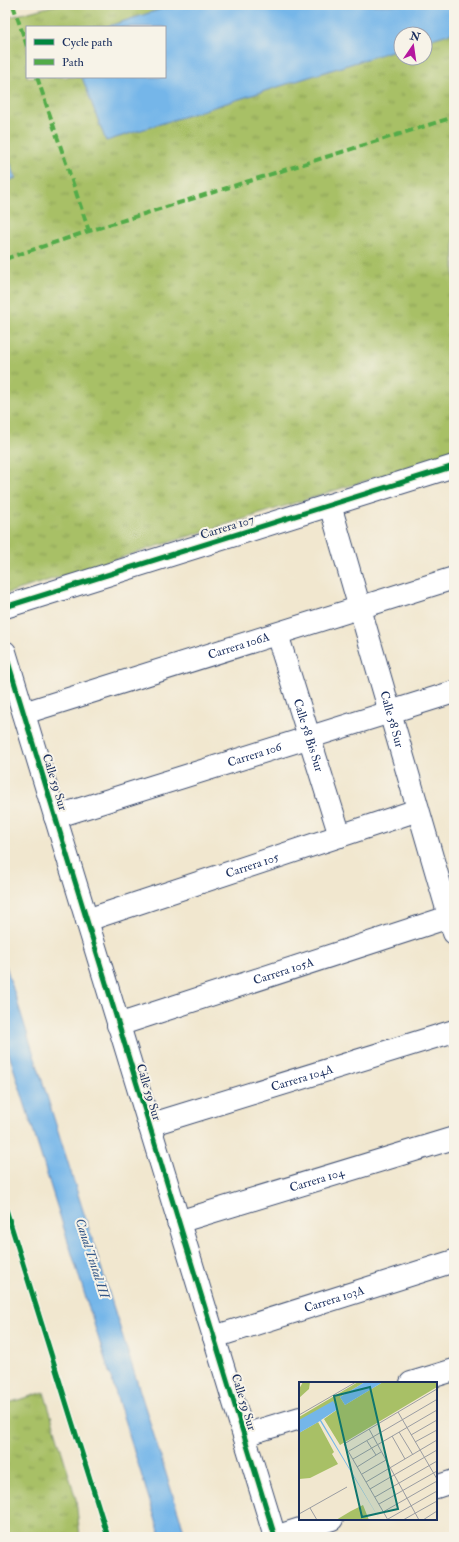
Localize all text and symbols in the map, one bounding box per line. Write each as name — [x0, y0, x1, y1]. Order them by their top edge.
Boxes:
legend — [26, 26, 166, 78]
north arrow — [393, 26, 433, 66]
text: N — [408, 29, 423, 44]
text: Cycle path — [62, 35, 113, 50]
text: Path — [62, 55, 85, 70]
street label: Carrera 107 — [198, 512, 256, 543]
street label: Carrera 106A — [206, 629, 272, 663]
street label: Calle 58 Sur — [376, 689, 407, 750]
street label: Calle 58 Bis Sur — [290, 697, 327, 774]
street label: Carrera 106 — [226, 739, 284, 771]
street label: Calle 59 Sur — [39, 752, 70, 813]
street label: Carrera 105 — [224, 850, 282, 881]
street label: Carrera 105A — [251, 955, 316, 988]
street label: Calle 59 Sur — [133, 1062, 164, 1123]
street label: Carrera 104A — [269, 1062, 335, 1095]
street label: Carrera 104 — [288, 1165, 347, 1196]
water label: Canal Tintal III — [72, 1216, 113, 1302]
street label: Carrera 103A — [302, 1283, 367, 1316]
street label: Calle 59 Sur — [228, 1372, 259, 1433]
inset map — [299, 1382, 437, 1520]

